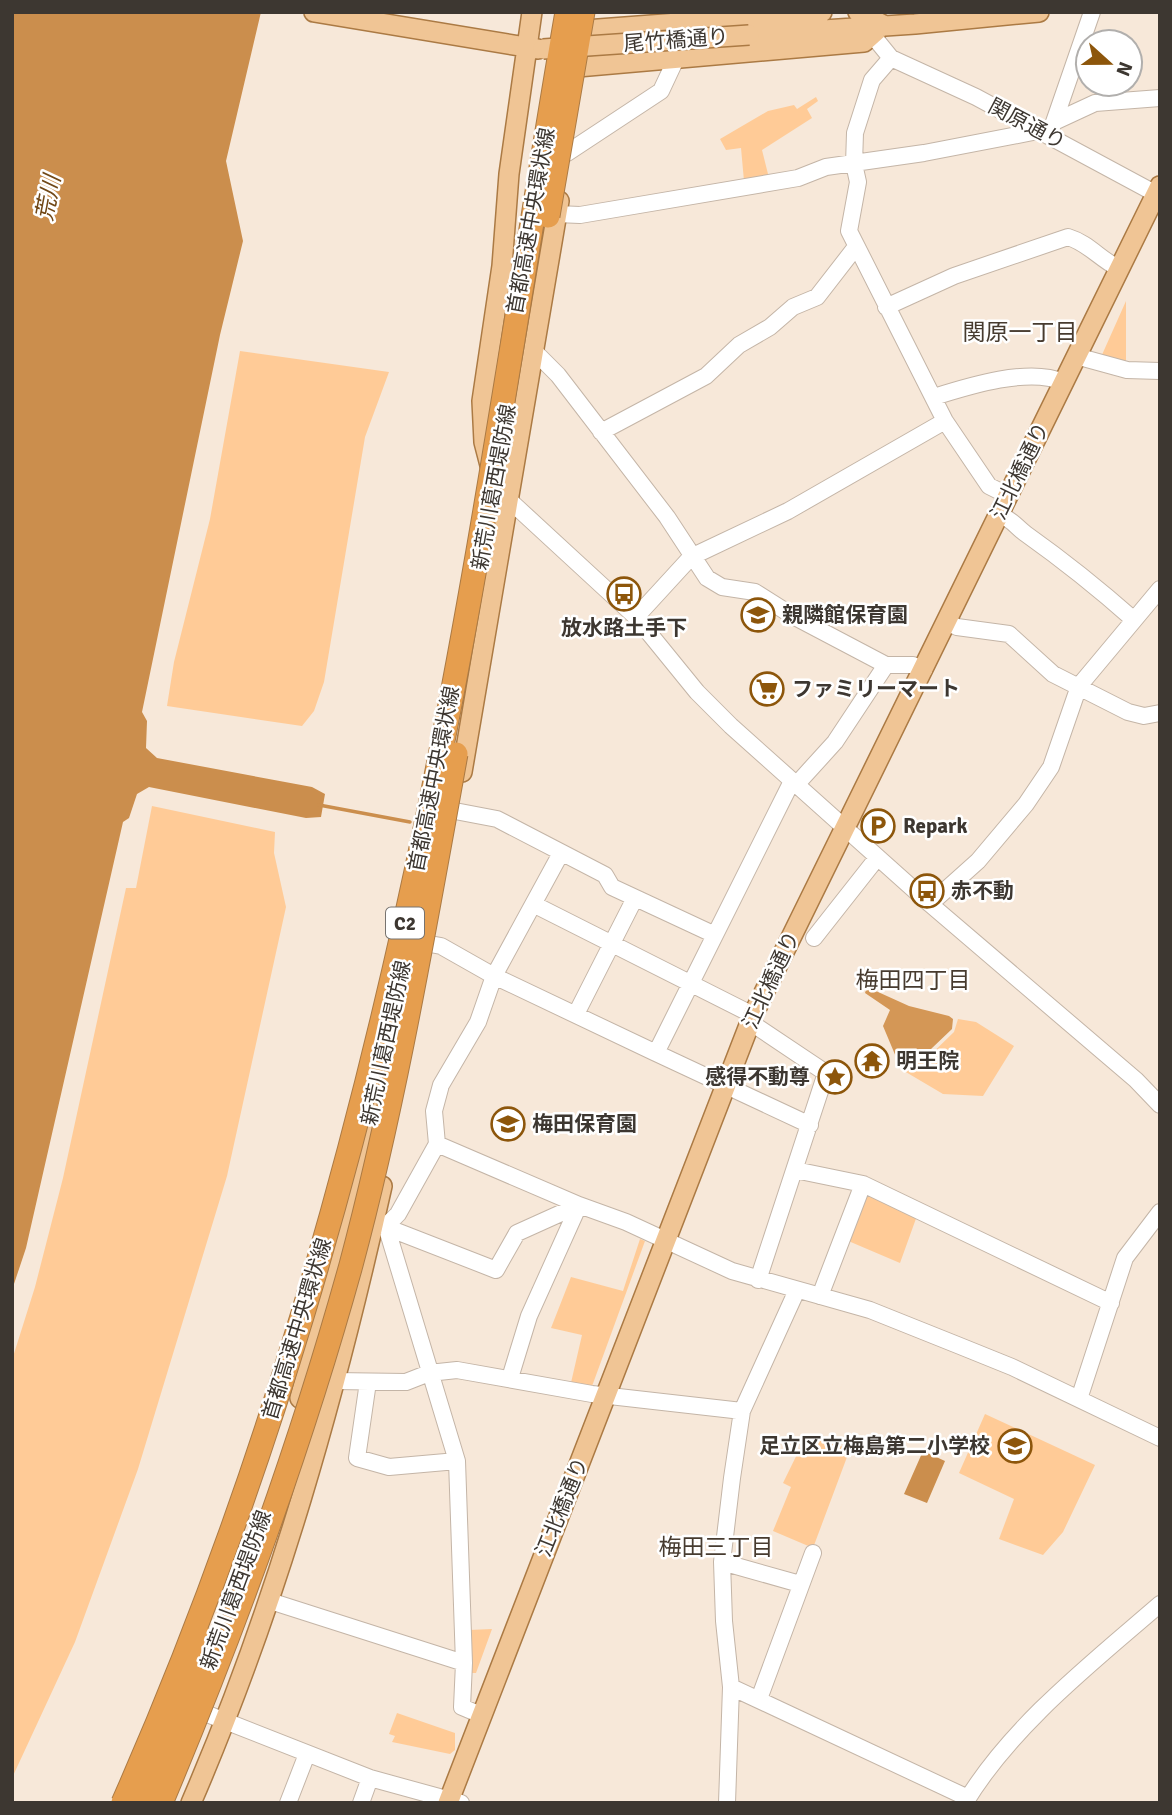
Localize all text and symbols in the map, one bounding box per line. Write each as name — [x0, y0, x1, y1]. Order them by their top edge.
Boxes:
street label: 尾竹橋通り — [623, 23, 729, 57]
north arrow — [1074, 28, 1144, 98]
text: N — [1110, 58, 1138, 79]
street label: 関原通り — [984, 93, 1070, 155]
street label: 首都高速中央環状線 — [502, 126, 560, 316]
water label: 荒川 — [30, 170, 68, 223]
district label: 関原一丁目 — [963, 318, 1078, 347]
street label: 新荒川葛西堤防線 — [467, 402, 521, 572]
street label: 江北橋通り — [985, 418, 1055, 524]
bus stop icon: 放水路土手下 — [605, 575, 643, 613]
school or university icon: 親隣館保育園 — [739, 596, 777, 634]
place label: 親隣館保育園 — [782, 602, 908, 628]
place label: 放水路土手下 — [561, 615, 687, 641]
supermarket icon: ファミリーマート — [748, 670, 786, 708]
place label: ファミリーマート — [792, 676, 960, 702]
street label: 首都高速中央環状線 — [403, 684, 465, 874]
parking icon: Repark — [859, 807, 897, 845]
place label: Repark — [903, 813, 967, 839]
bus stop icon: 赤不動 — [908, 872, 946, 910]
place label: 赤不動 — [951, 878, 1014, 904]
road number: C2 — [386, 908, 424, 939]
street label: 江北橋通り — [737, 927, 805, 1033]
street label: 新荒川葛西堤防線 — [356, 958, 416, 1128]
district label: 梅田四丁目 — [856, 966, 971, 995]
temple icon: 明王院 — [853, 1042, 891, 1080]
place label: 明王院 — [896, 1048, 959, 1074]
place icon: 感得不動尊 — [816, 1058, 854, 1096]
place label: 感得不動尊 — [705, 1064, 810, 1090]
school or university icon: 梅田保育園 — [489, 1105, 527, 1143]
place label: 梅田保育園 — [532, 1111, 637, 1137]
street label: 首都高速中央環状線 — [257, 1235, 337, 1423]
school or university icon: 足立区立梅島第二小学校 — [996, 1427, 1034, 1465]
place label: 足立区立梅島第二小学校 — [759, 1433, 990, 1459]
street label: 江北橋通り — [530, 1453, 594, 1561]
street label: 新荒川葛西堤防線 — [195, 1507, 277, 1673]
district label: 梅田三丁目 — [659, 1533, 774, 1562]

